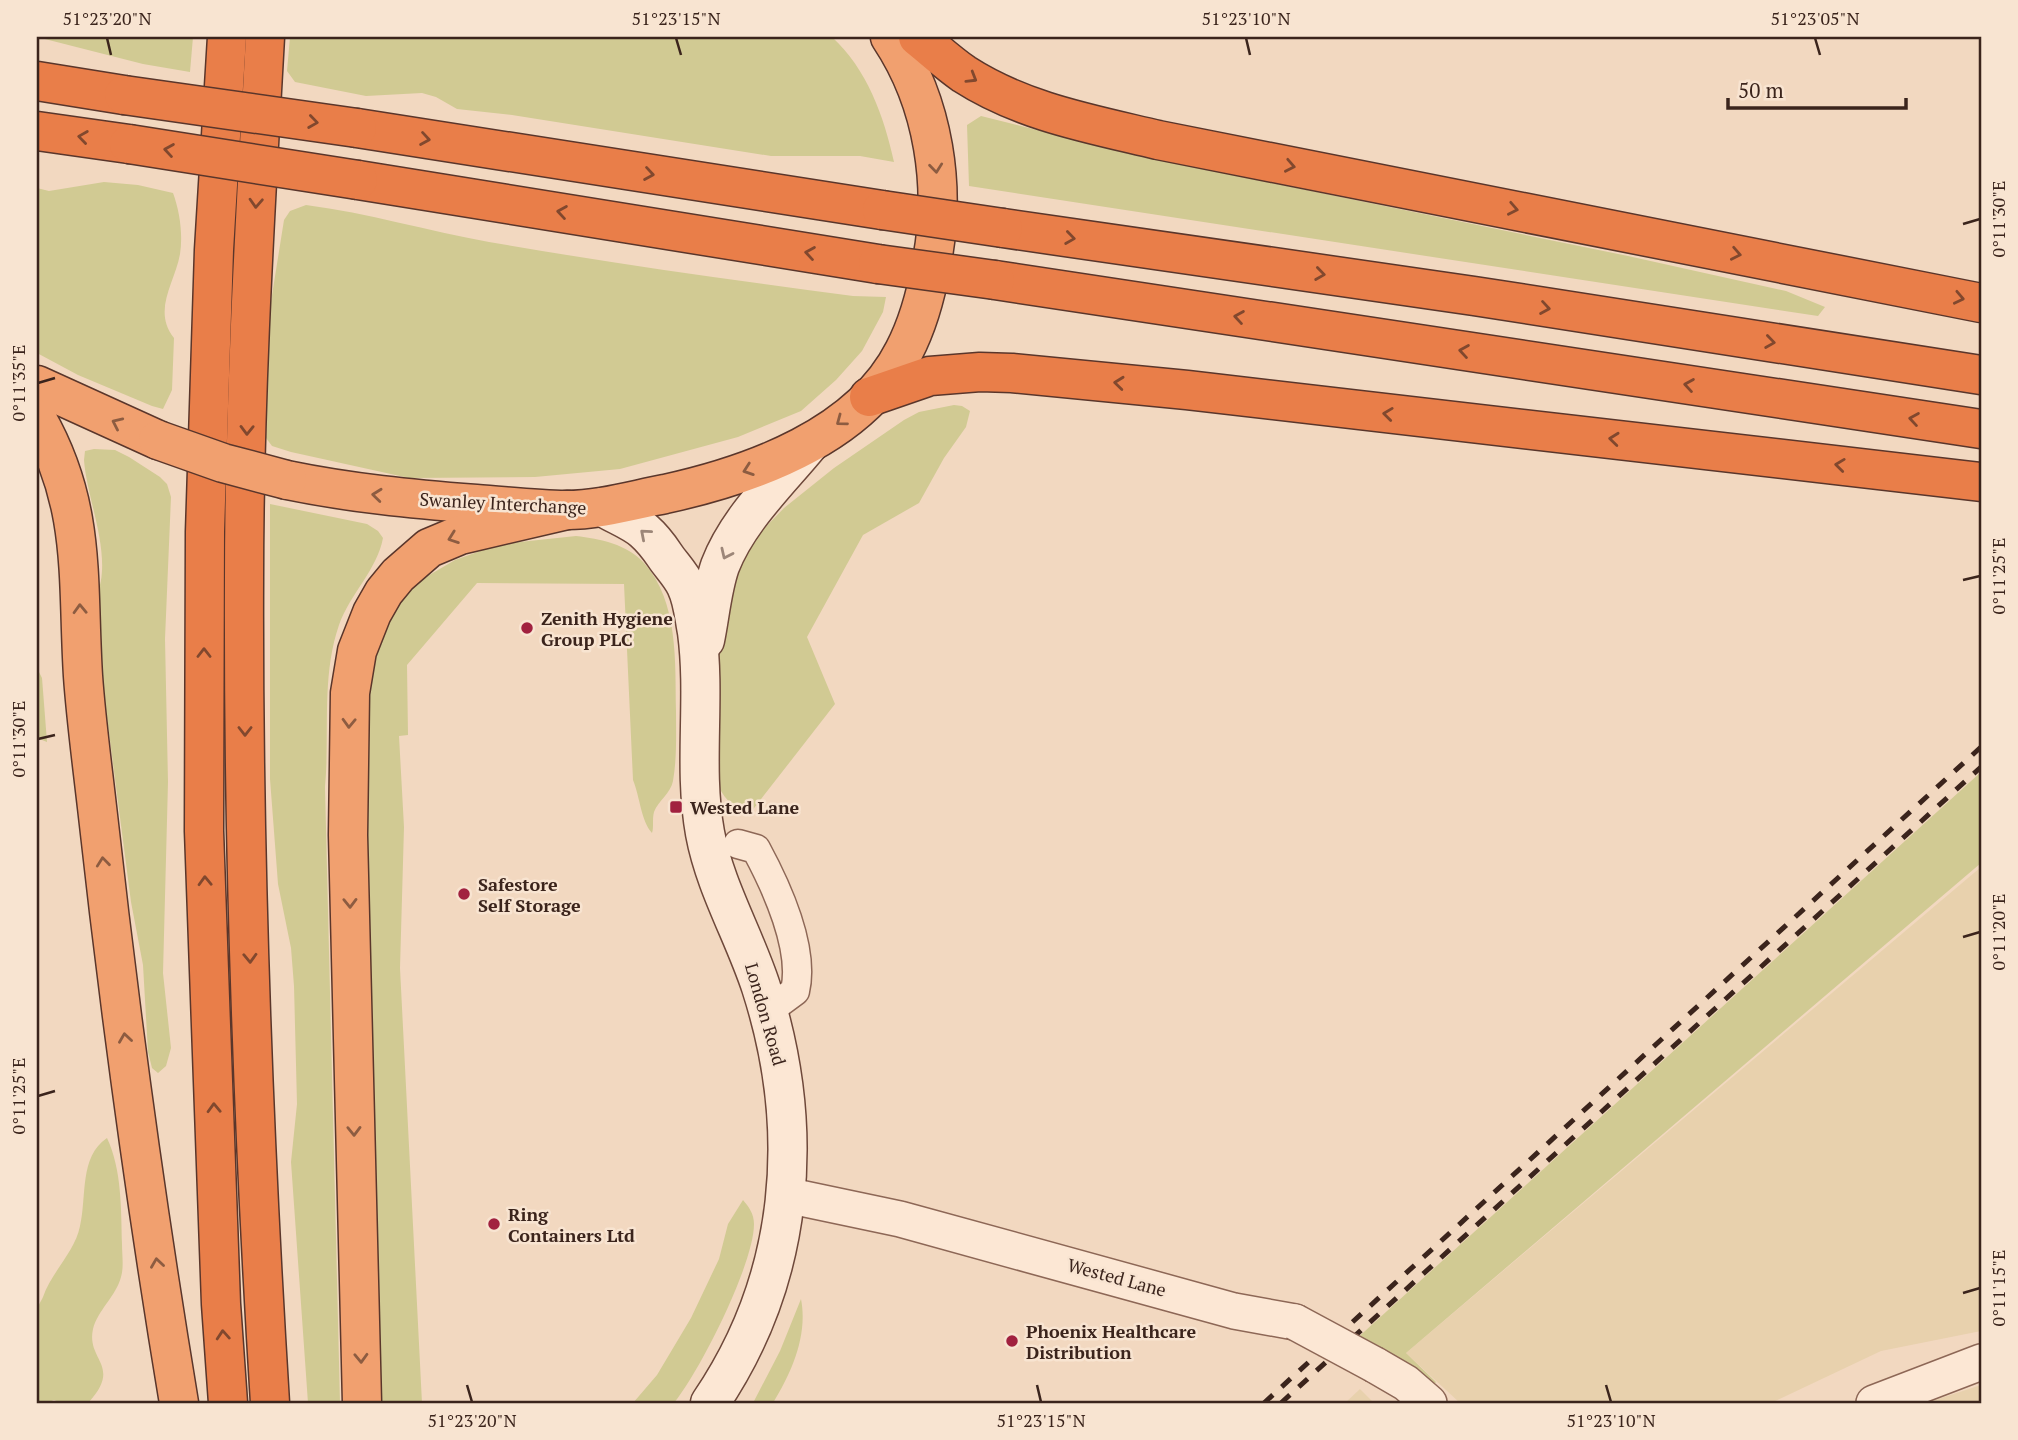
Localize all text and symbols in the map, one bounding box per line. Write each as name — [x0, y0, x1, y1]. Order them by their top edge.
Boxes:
text: 51°23'20"N — [62, 6, 152, 30]
text: 51°23'15"N — [631, 6, 721, 30]
text: 51°23'10"N — [1201, 6, 1291, 30]
text: 51°23'05"N — [1770, 6, 1860, 30]
scale bar — [1728, 66, 1906, 110]
one-way arrow — [964, 70, 977, 83]
text: 50 m — [1738, 76, 1784, 104]
one-way arrow — [307, 114, 318, 129]
one-way arrow — [77, 130, 89, 145]
one-way arrow — [419, 131, 431, 146]
one-way arrow — [164, 143, 175, 158]
one-way arrow — [1284, 157, 1296, 172]
one-way arrow — [928, 162, 943, 174]
one-way arrow — [644, 167, 655, 182]
text: 0°11'30"E — [1986, 181, 2010, 257]
one-way arrow — [248, 198, 263, 209]
one-way arrow — [1507, 200, 1519, 215]
one-way arrow — [556, 205, 568, 220]
one-way arrow — [1065, 230, 1076, 245]
one-way arrow — [1730, 245, 1742, 260]
one-way arrow — [805, 246, 816, 261]
one-way arrow — [1314, 266, 1326, 281]
one-way arrow — [1953, 290, 1965, 305]
one-way arrow — [1539, 300, 1551, 315]
one-way arrow — [1233, 309, 1245, 324]
one-way arrow — [1764, 334, 1776, 349]
one-way arrow — [1458, 344, 1470, 359]
text: 0°11'35"E — [6, 345, 30, 421]
one-way arrow — [1113, 376, 1124, 391]
one-way arrow — [1683, 378, 1695, 393]
one-way arrow — [1383, 406, 1394, 421]
one-way arrow — [1908, 412, 1920, 427]
one-way arrow — [836, 413, 848, 426]
one-way arrow — [112, 417, 124, 431]
one-way arrow — [239, 425, 255, 436]
one-way arrow — [1609, 432, 1620, 447]
one-way arrow — [1835, 458, 1846, 473]
one-way arrow — [742, 462, 754, 476]
street label: Swanley Interchange — [419, 487, 587, 519]
one-way arrow — [371, 488, 383, 503]
one-way arrow — [448, 530, 460, 544]
one-way arrow — [640, 530, 653, 542]
text: 0°11'25"E — [1986, 538, 2010, 614]
one-way arrow — [720, 547, 734, 559]
one-way arrow — [73, 603, 88, 614]
place label: Zenith Hygiene Group PLC — [541, 606, 673, 651]
marker: Zenith Hygiene Group PLC — [519, 620, 535, 636]
one-way arrow — [196, 647, 212, 658]
text: 0°11'30"E — [6, 701, 30, 777]
one-way arrow — [342, 718, 357, 729]
one-way arrow — [237, 726, 253, 737]
place label: Wested Lane — [690, 795, 800, 819]
marker: Wested Lane — [668, 799, 684, 815]
one-way arrow — [96, 856, 111, 867]
place label: Safestore Self Storage — [478, 872, 581, 917]
one-way arrow — [198, 875, 213, 886]
marker: Safestore Self Storage — [456, 886, 472, 902]
text: 0°11'20"E — [1986, 894, 2010, 970]
one-way arrow — [342, 898, 357, 909]
one-way arrow — [243, 953, 258, 964]
street label: London Road — [740, 960, 792, 1068]
one-way arrow — [118, 1032, 133, 1044]
text: 0°11'25"E — [6, 1058, 30, 1134]
one-way arrow — [206, 1102, 221, 1113]
one-way arrow — [346, 1126, 362, 1137]
place label: Ring Containers Ltd — [508, 1202, 635, 1247]
marker: Ring Containers Ltd — [486, 1216, 502, 1232]
text: 0°11'15"E — [1986, 1250, 2010, 1326]
street label: Wested Lane — [1065, 1252, 1169, 1302]
one-way arrow — [149, 1257, 164, 1269]
place label: Phoenix Healthcare Distribution — [1026, 1319, 1197, 1364]
one-way arrow — [216, 1329, 231, 1340]
marker: Phoenix Healthcare Distribution — [1004, 1333, 1020, 1349]
one-way arrow — [353, 1353, 368, 1364]
text: 51°23'20"N — [427, 1408, 517, 1432]
text: 51°23'15"N — [996, 1408, 1086, 1432]
text: 51°23'10"N — [1566, 1408, 1656, 1432]

